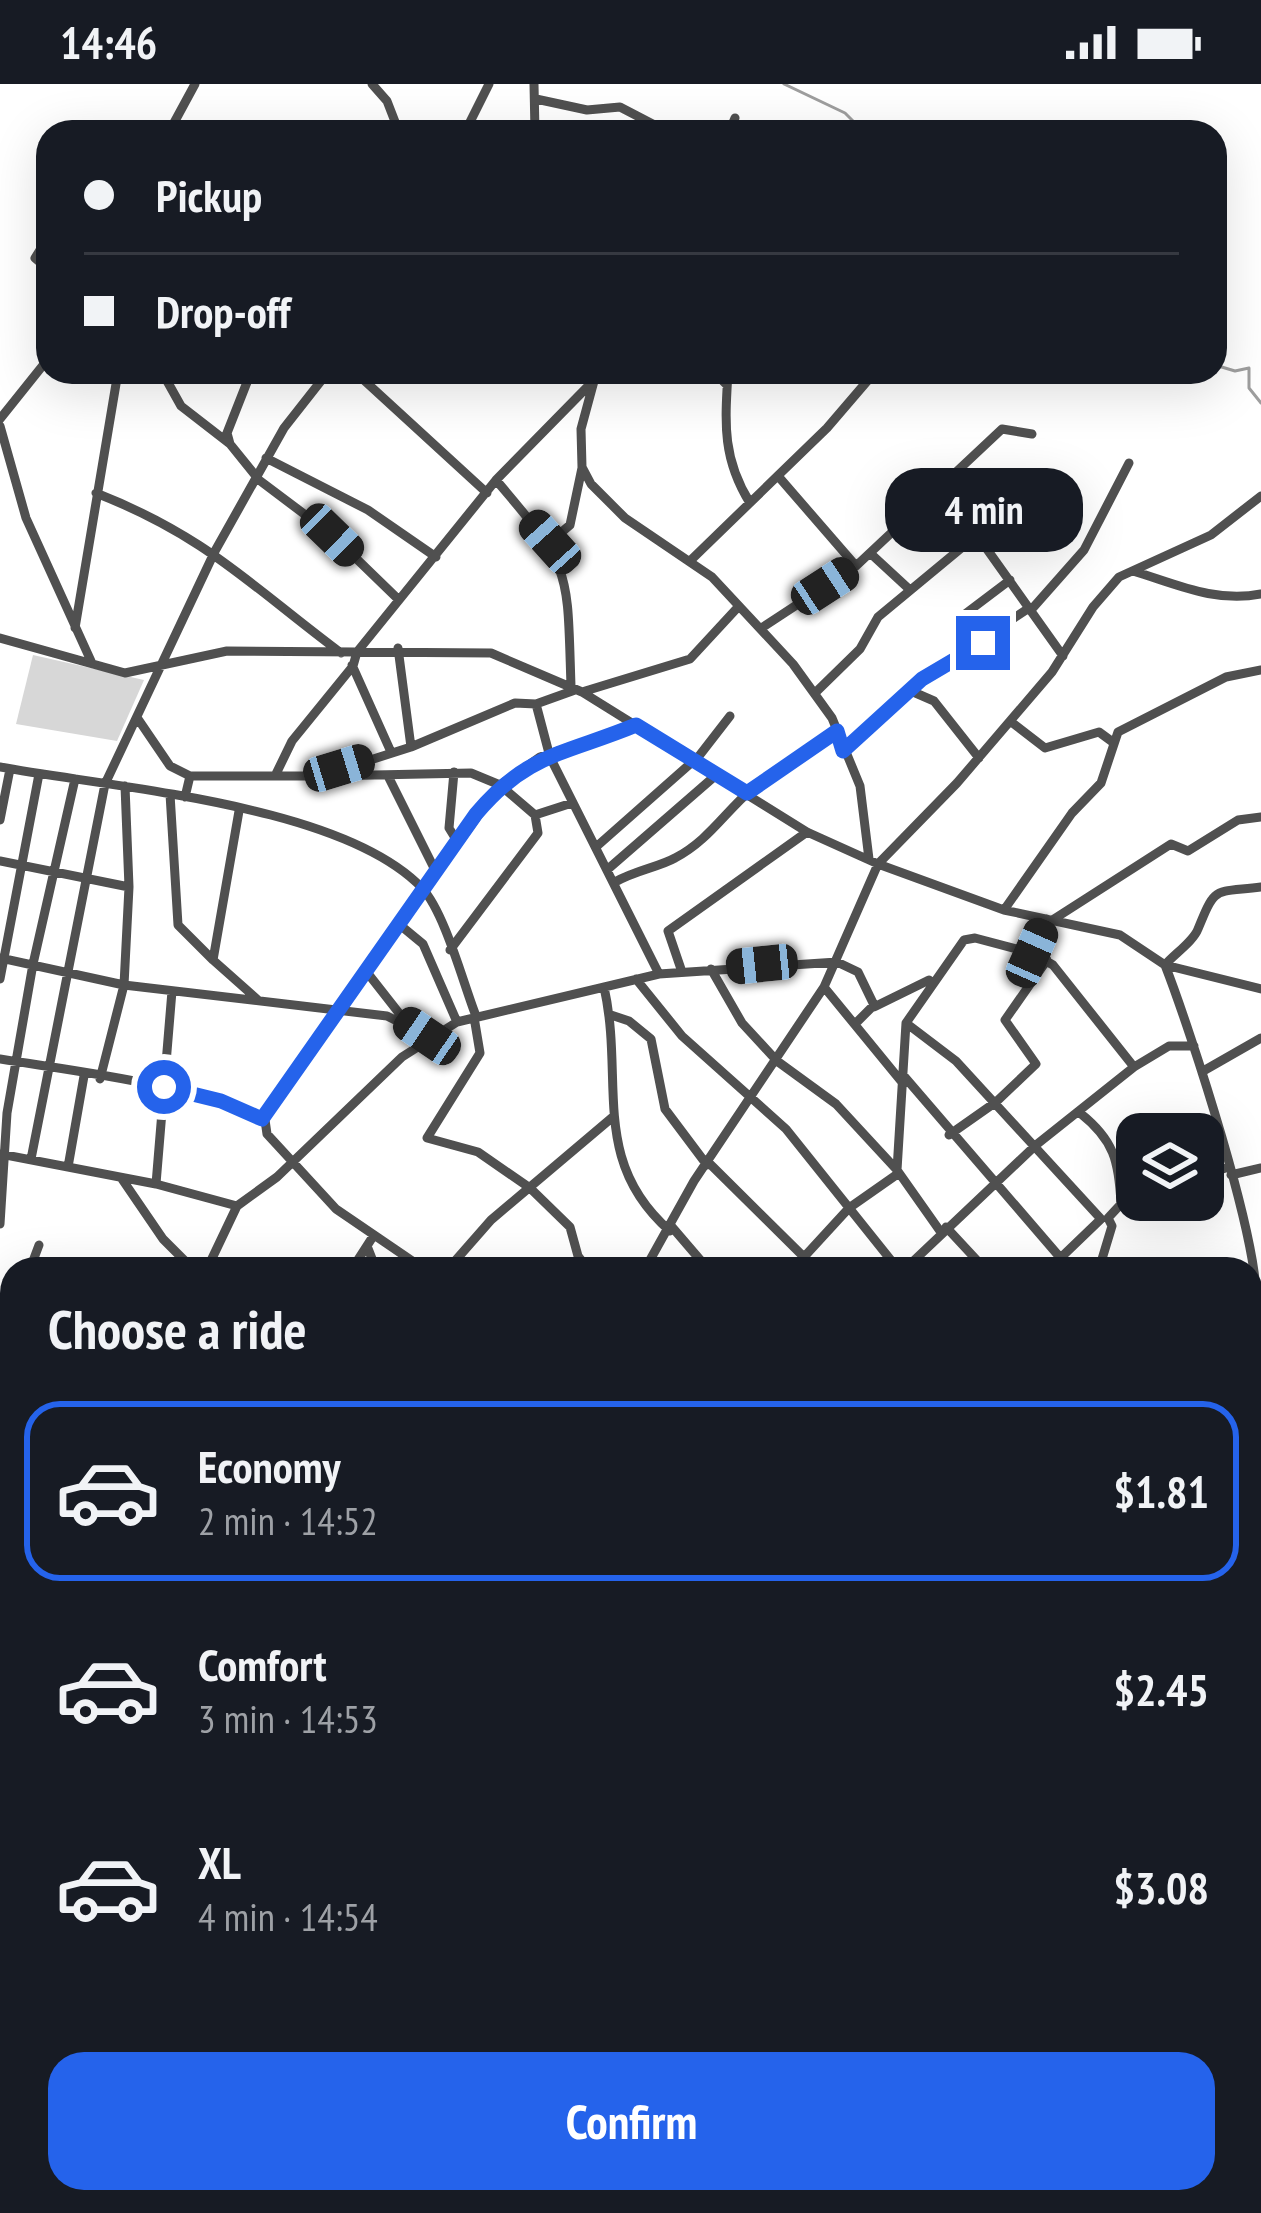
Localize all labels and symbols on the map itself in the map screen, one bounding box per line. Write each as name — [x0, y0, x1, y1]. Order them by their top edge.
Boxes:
callout: 4 min — [884, 469, 1082, 553]
car — [294, 497, 370, 573]
car — [513, 503, 587, 581]
car — [785, 551, 865, 621]
route end — [956, 616, 1010, 670]
car — [299, 740, 379, 796]
car — [1001, 913, 1063, 993]
car — [724, 942, 800, 986]
car — [387, 1001, 467, 1071]
route start — [137, 1060, 191, 1114]

